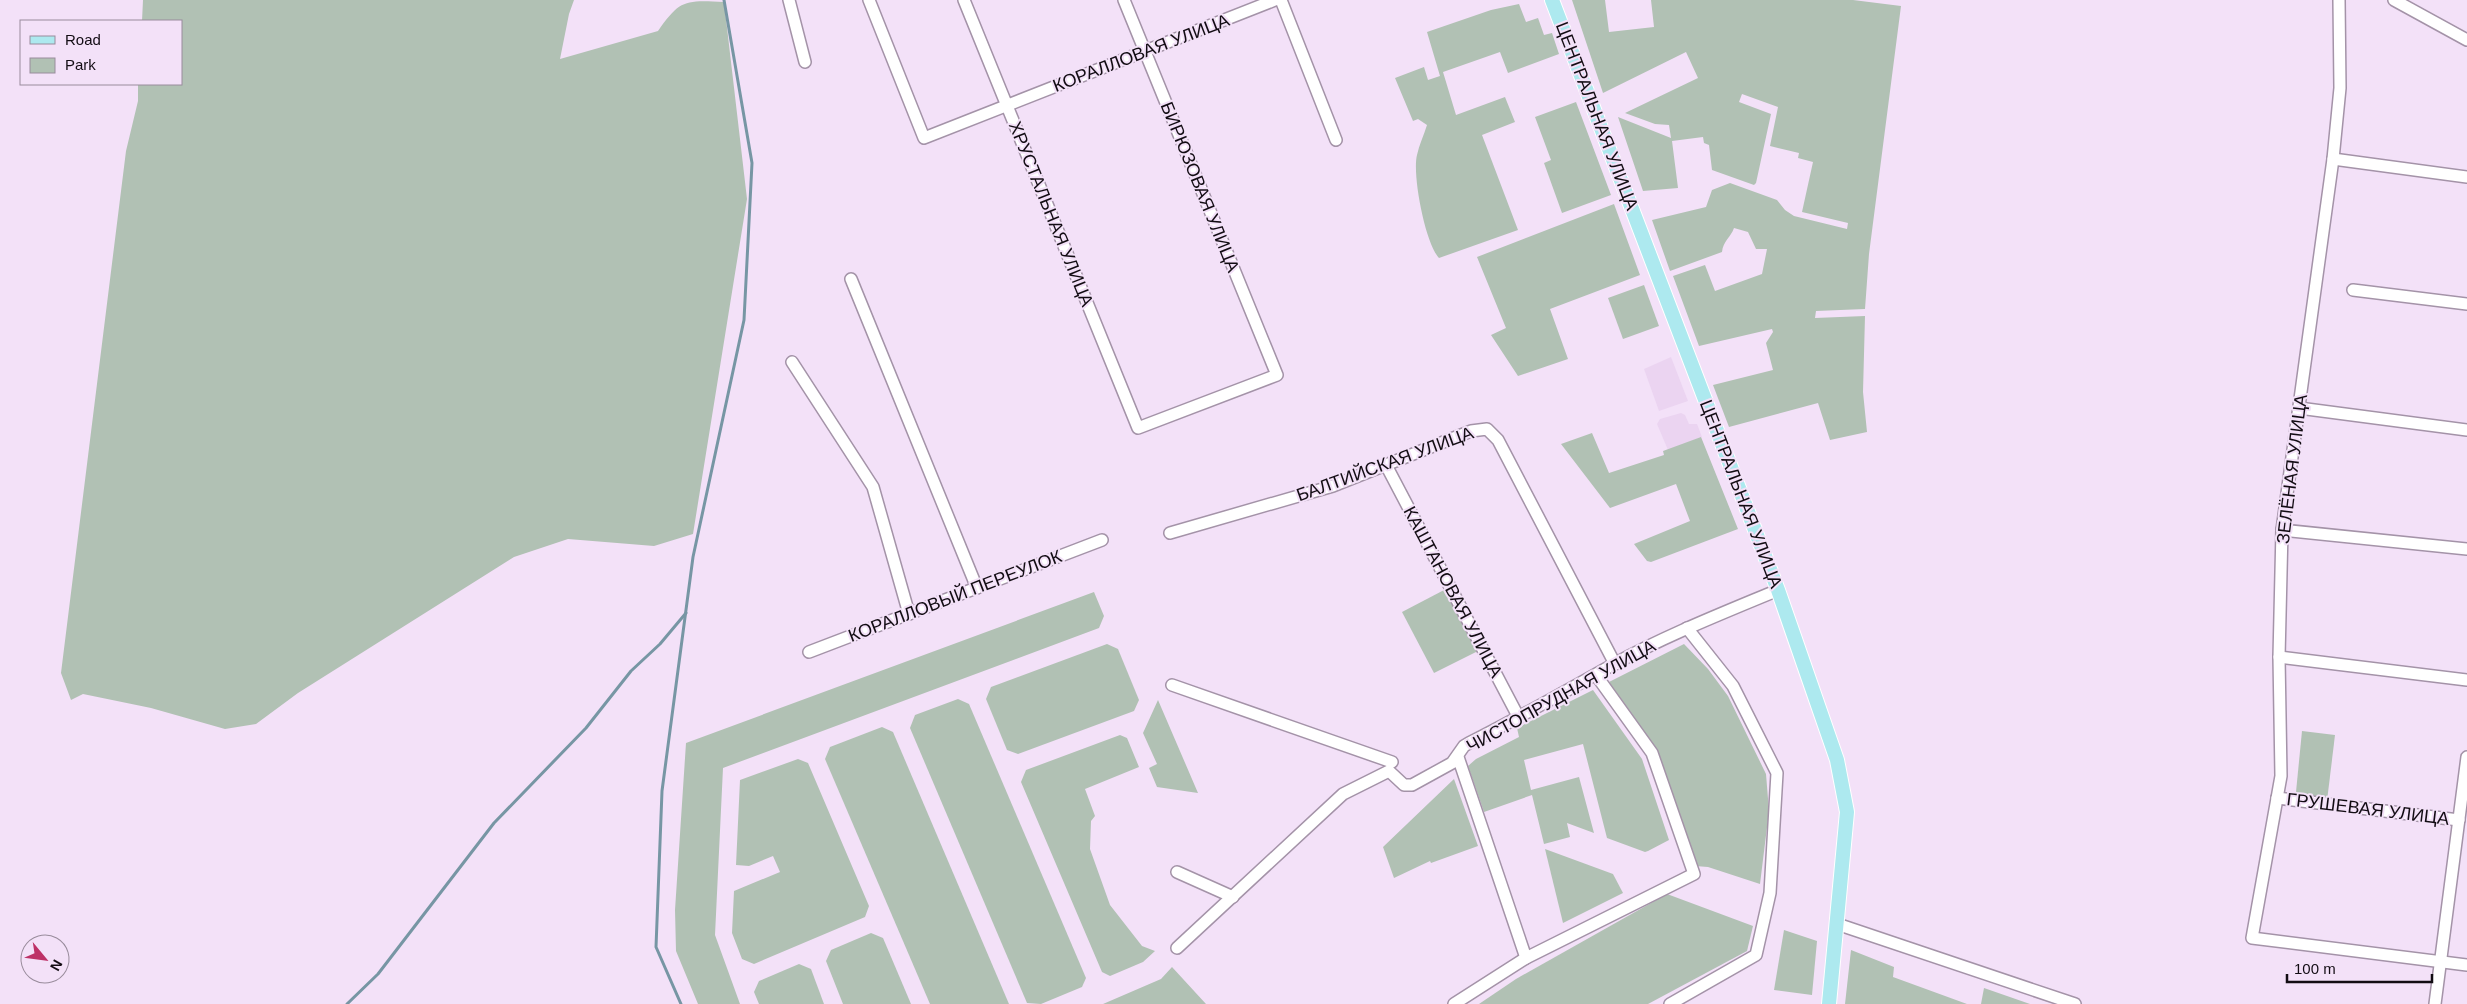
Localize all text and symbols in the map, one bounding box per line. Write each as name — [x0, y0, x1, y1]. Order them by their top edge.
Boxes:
street label: КОРАЛЛОВАЯ УЛИЦА — [1050, 10, 1232, 96]
street label: ЦЕНТРАЛЬНАЯ УЛИЦА — [1552, 19, 1642, 213]
legend — [20, 20, 182, 85]
text: Road — [65, 31, 101, 48]
text: Park — [65, 56, 96, 73]
street label: БИРЮЗОВАЯ УЛИЦА — [1157, 99, 1243, 275]
street label: ХРУСТАЛЬНАЯ УЛИЦА — [1005, 119, 1097, 309]
street label: ЗЕЛЁНАЯ УЛИЦА — [2273, 393, 2311, 545]
street label: ЦЕНТРАЛЬНАЯ УЛИЦА — [1696, 397, 1786, 591]
street label: БАЛТИЙСКАЯ УЛИЦА — [1293, 422, 1476, 505]
street label: КАШТАНОВАЯ УЛИЦА — [1399, 503, 1507, 681]
street label: КОРАЛЛОВЫЙ ПЕРЕУЛОК — [845, 545, 1065, 646]
street label: ЧИСТОПРУДНАЯ УЛИЦА — [1463, 636, 1659, 756]
street label: ГРУШЕВАЯ УЛИЦА — [2286, 789, 2450, 829]
north arrow — [20, 934, 70, 984]
scale bar — [2287, 952, 2432, 984]
text: N — [47, 957, 66, 974]
text: 100 m — [2294, 960, 2336, 977]

